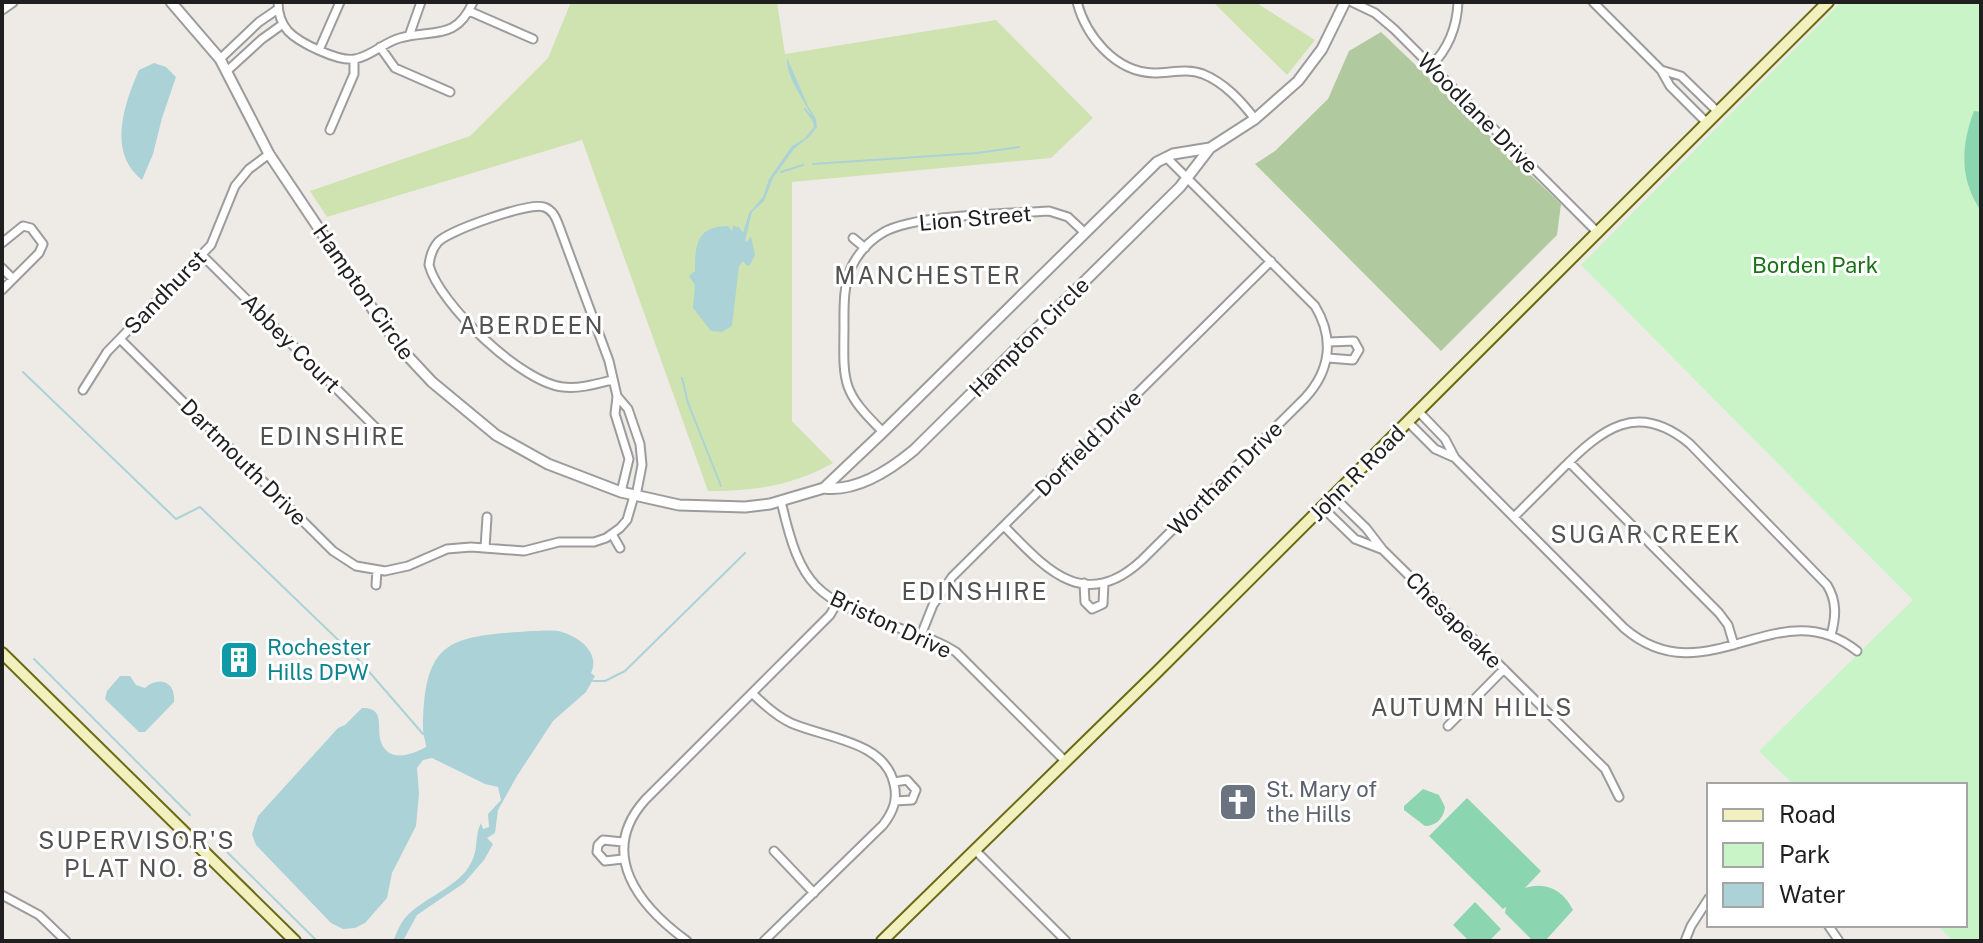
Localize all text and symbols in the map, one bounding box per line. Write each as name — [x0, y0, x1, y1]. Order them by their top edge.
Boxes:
street label: Woodlane Drive — [1412, 47, 1544, 179]
street label: Lion Street — [918, 200, 1032, 236]
street label: Hampton Circle — [308, 219, 420, 365]
street label: Sandhurst — [119, 245, 211, 339]
park label: Borden Park — [1752, 252, 1878, 278]
district label: MANCHESTER — [834, 261, 1022, 289]
street label: Hampton Circle — [964, 272, 1094, 402]
street label: Abbey Court — [236, 288, 346, 398]
district label: ABERDEEN — [459, 311, 605, 339]
street label: Dorfield Drive — [1029, 384, 1147, 502]
street label: Dartmouth Drive — [176, 394, 312, 530]
street label: Wortham Drive — [1162, 415, 1288, 541]
street label: John R Road — [1304, 420, 1410, 526]
district label: EDINSHIRE — [260, 422, 406, 450]
district label: SUGAR CREEK — [1551, 520, 1741, 548]
street label: Chesapeake — [1400, 566, 1508, 674]
district label: EDINSHIRE — [902, 577, 1048, 605]
street label: Briston Drive — [826, 585, 956, 663]
place label: Rochester Hills DPW — [267, 634, 371, 685]
building icon: Rochester Hills DPW — [218, 639, 260, 681]
district label: AUTUMN HILLS — [1371, 693, 1573, 721]
place label: St. Mary of the Hills — [1266, 776, 1377, 827]
church icon: St. Mary of the Hills — [1217, 781, 1259, 823]
legend — [1707, 783, 1967, 927]
text: Road — [1779, 800, 1836, 828]
district label: SUPERVISOR'S PLAT NO. 8 — [38, 826, 236, 882]
text: Park — [1779, 840, 1830, 868]
text: Water — [1779, 880, 1846, 908]

